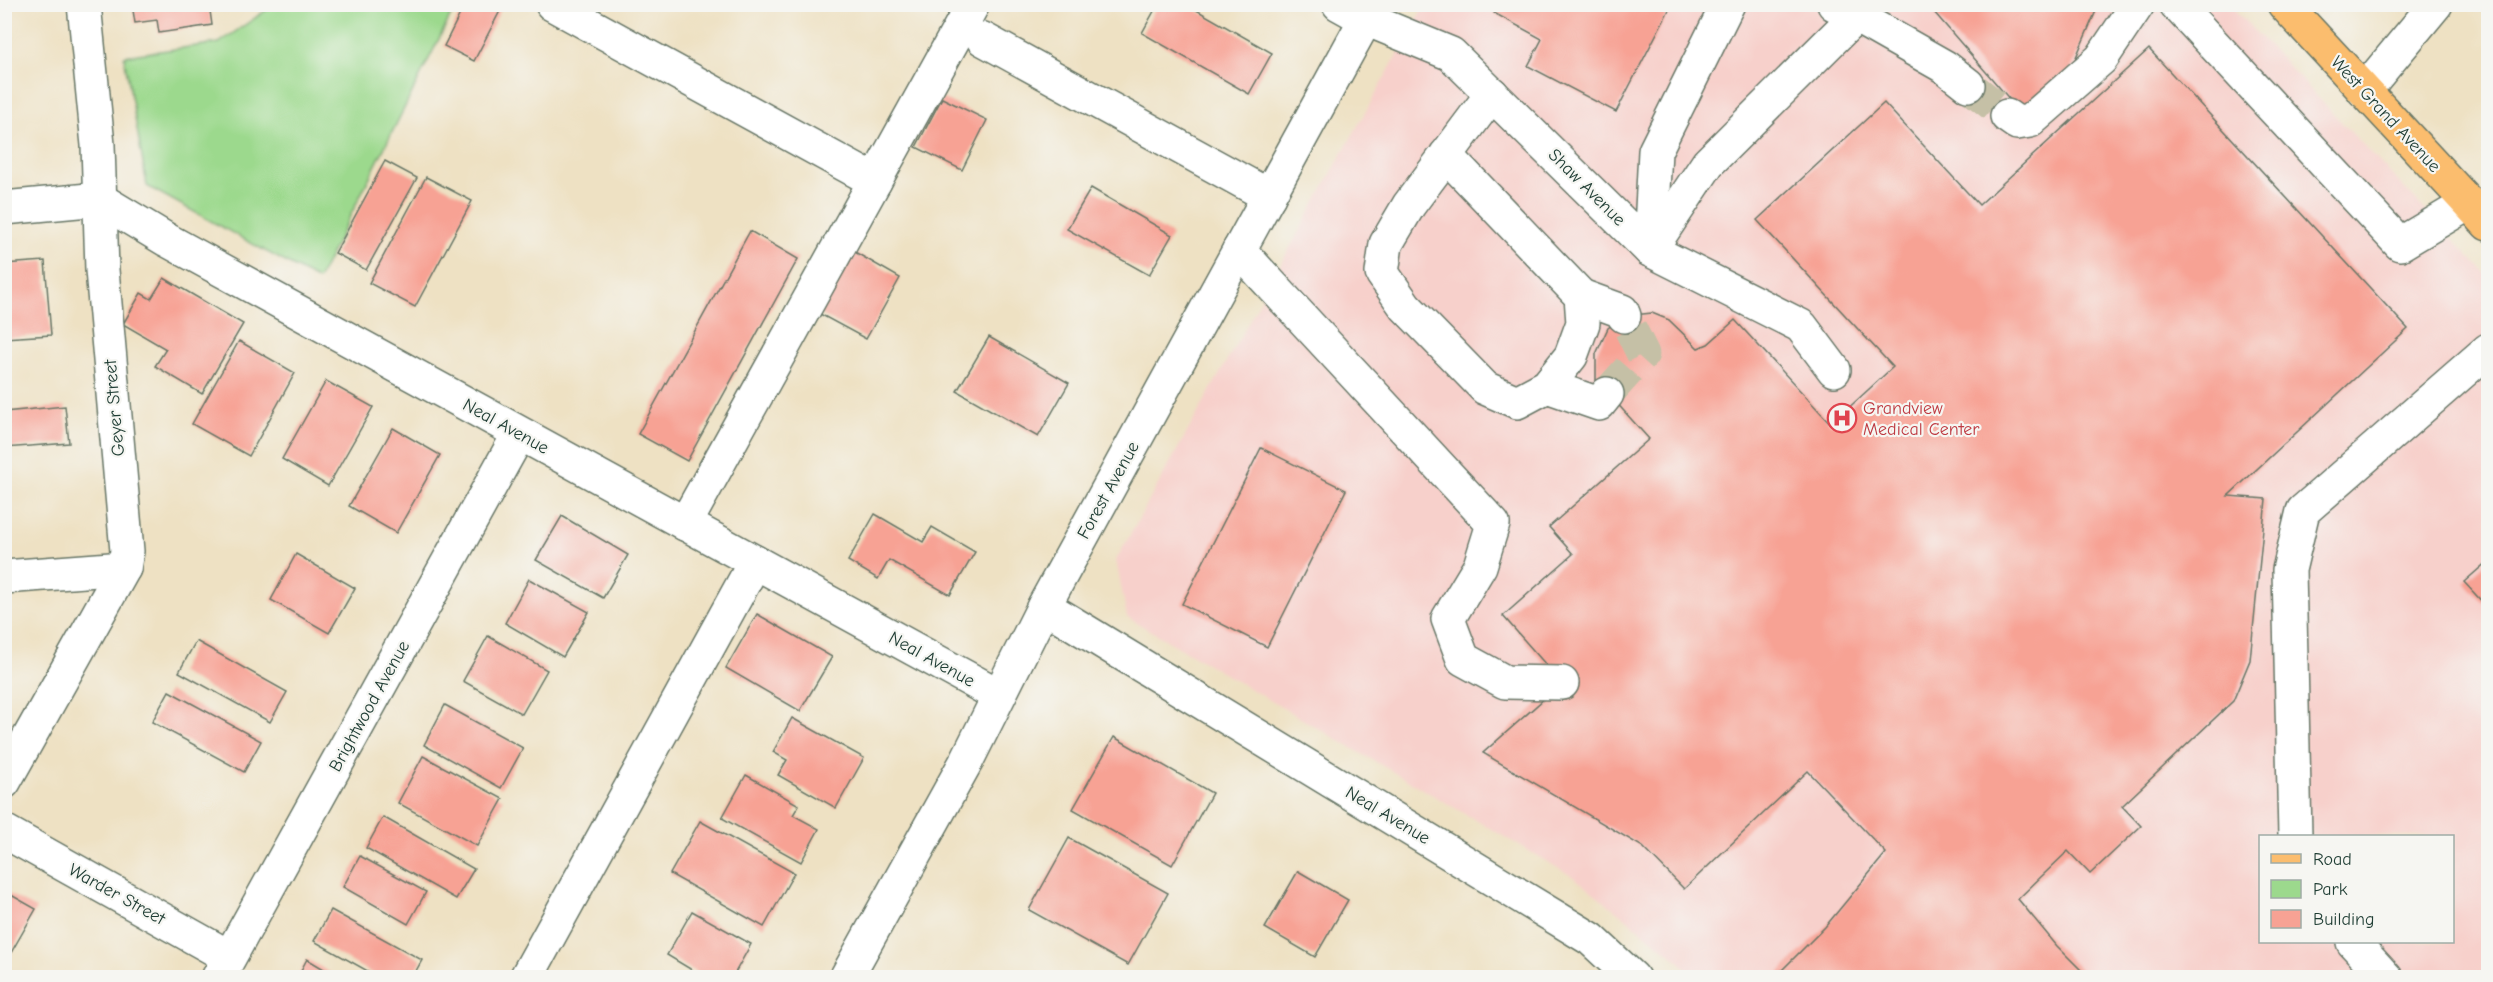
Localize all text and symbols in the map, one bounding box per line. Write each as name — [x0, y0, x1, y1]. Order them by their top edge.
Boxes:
street label: West Grand Avenue — [2326, 52, 2445, 177]
street label: Shaw Avenue — [1544, 144, 1630, 230]
street label: Geyer Street — [100, 358, 129, 457]
street label: Neal Avenue — [459, 394, 552, 459]
place label: Grandview Medical Center — [1863, 398, 1980, 440]
hospital icon: Grandview Medical Center — [1826, 402, 1858, 434]
street label: Forest Avenue — [1073, 438, 1144, 543]
street label: Neal Avenue — [885, 627, 978, 692]
street label: Brightwood Avenue — [325, 637, 414, 775]
street label: Neal Avenue — [1342, 782, 1434, 849]
legend — [2259, 835, 2454, 943]
text: Road — [2313, 849, 2352, 870]
street label: Warder Street — [65, 859, 169, 930]
text: Park — [2313, 879, 2348, 900]
text: Building — [2313, 909, 2375, 930]

